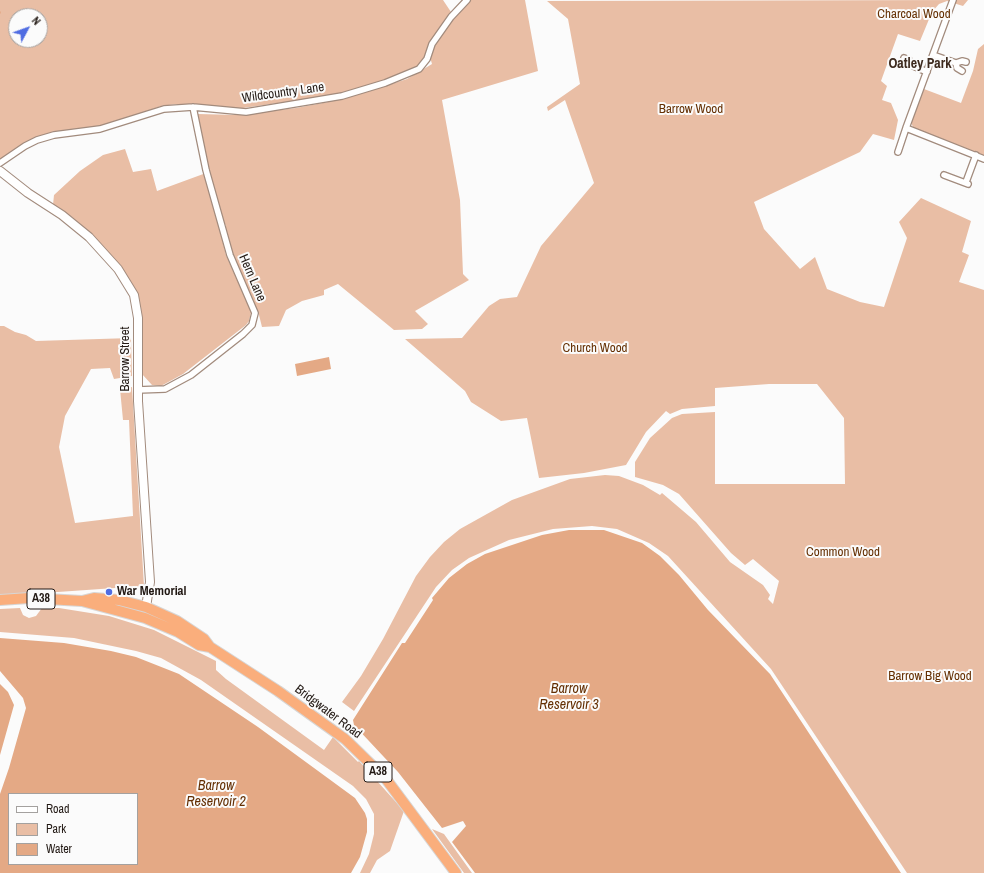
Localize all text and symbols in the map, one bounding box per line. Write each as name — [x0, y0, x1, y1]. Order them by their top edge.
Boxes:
park label: Charcoal Wood — [877, 7, 951, 23]
north arrow — [8, 8, 48, 48]
text: N — [29, 14, 44, 28]
district label: Oatley Park — [888, 56, 952, 72]
street label: Wildcountry Lane — [241, 80, 325, 106]
park label: Barrow Wood — [659, 102, 723, 118]
street label: Hern Lane — [235, 252, 269, 304]
street label: Barrow Street — [118, 326, 134, 392]
park label: Church Wood — [563, 341, 627, 357]
park label: Common Wood — [806, 545, 880, 561]
place label: War Memorial — [117, 584, 187, 600]
marker: War Memorial — [104, 587, 114, 597]
road number: A38 — [27, 589, 55, 609]
park label: Barrow Big Wood — [888, 669, 972, 685]
water label: Barrow Reservoir 3 — [539, 681, 599, 714]
street label: Bridgwater Road — [291, 682, 365, 742]
road number: A38 — [364, 762, 392, 782]
water label: Barrow Reservoir 2 — [186, 778, 246, 810]
legend — [8, 793, 138, 865]
text: Road — [46, 801, 70, 817]
text: Park — [46, 821, 66, 837]
text: Water — [46, 841, 72, 857]

